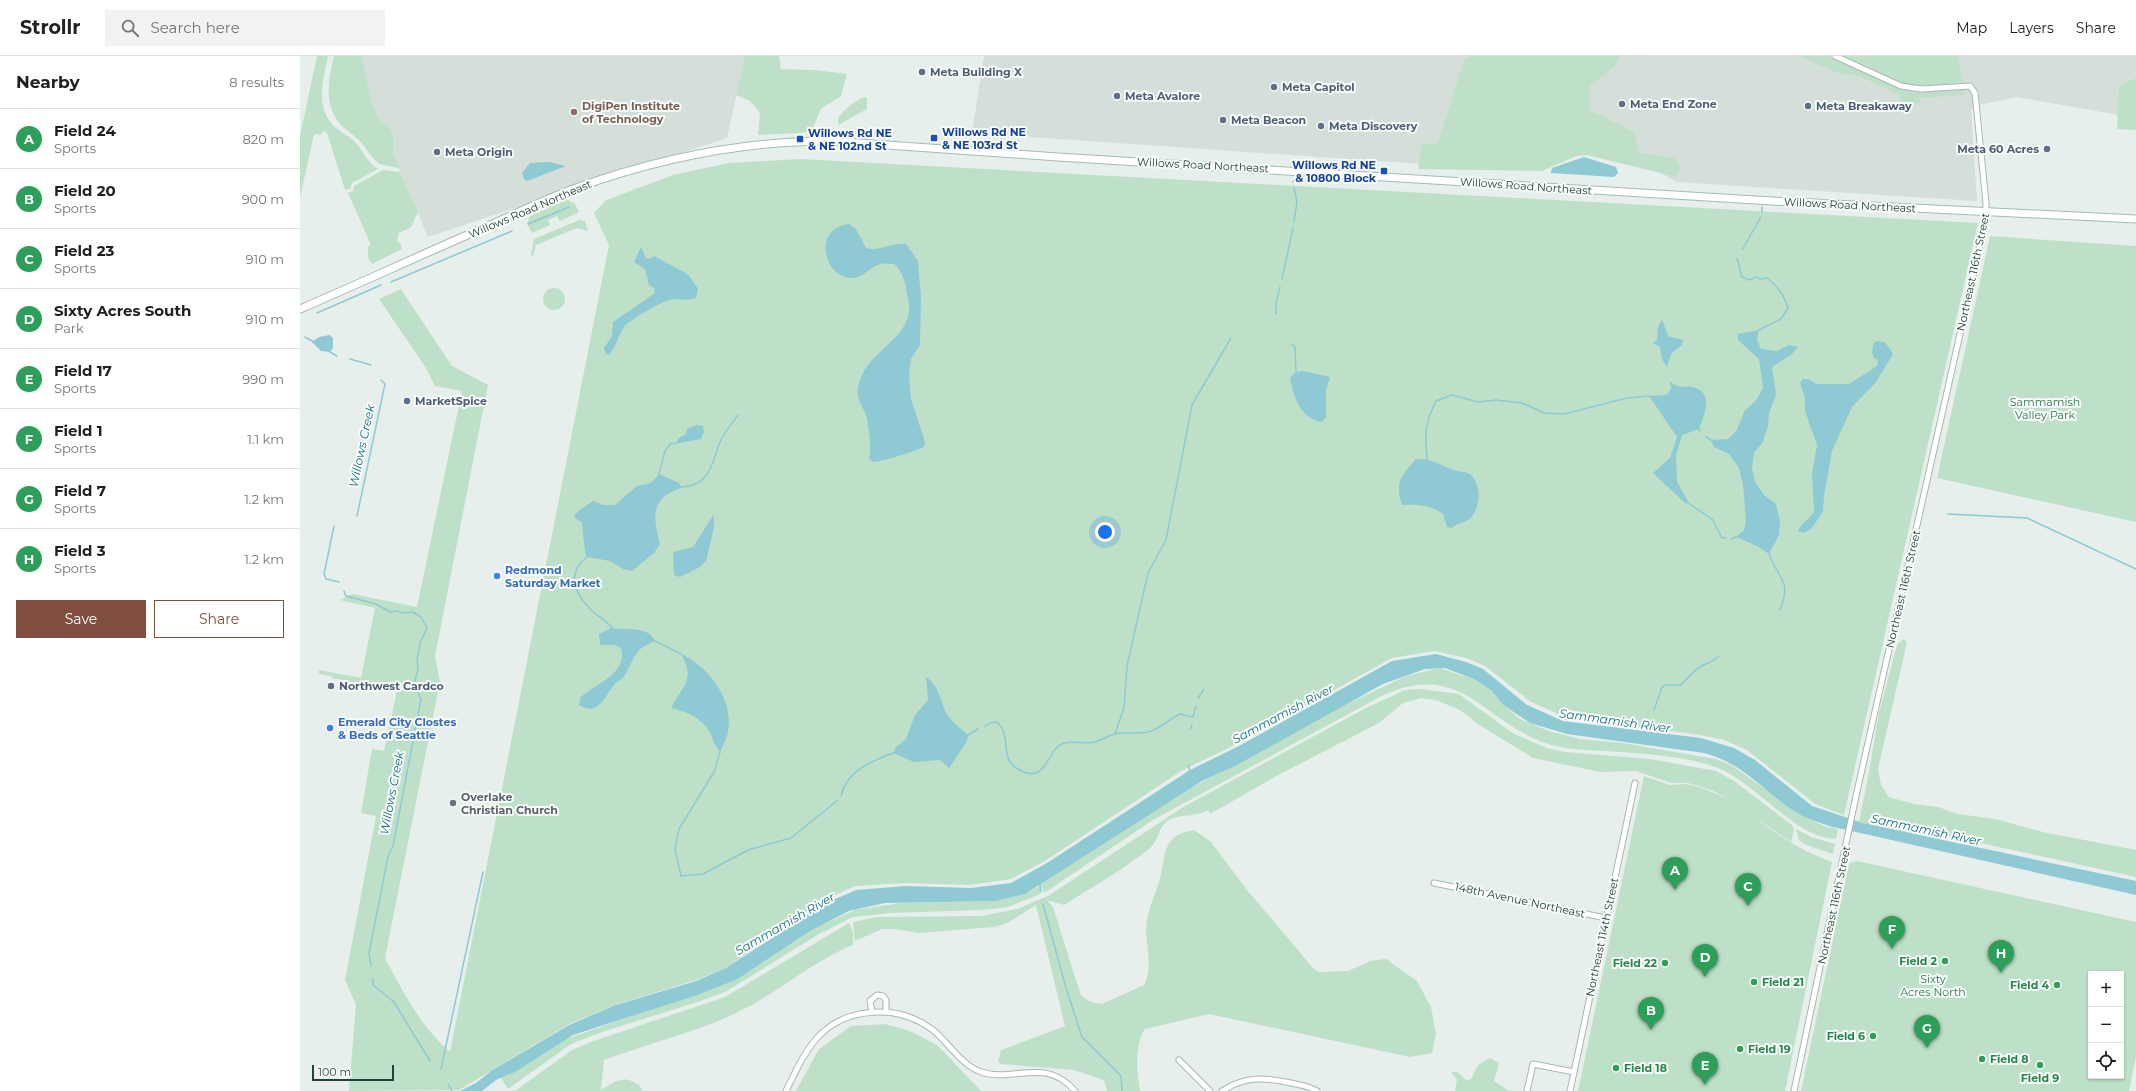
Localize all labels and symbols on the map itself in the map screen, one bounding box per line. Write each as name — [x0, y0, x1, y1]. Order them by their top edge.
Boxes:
place label: Meta Building X — [930, 65, 1022, 79]
marker: Meta Building X — [917, 67, 927, 77]
place label: Meta Capitol — [1282, 80, 1355, 94]
marker: Meta Capitol — [1269, 82, 1279, 92]
place label: Meta Avalore — [1125, 89, 1200, 103]
marker: Meta Avalore — [1112, 91, 1122, 101]
place label: Meta End Zone — [1630, 97, 1717, 111]
place label: DigiPen Institute of Technology — [582, 99, 680, 126]
marker: Meta End Zone — [1617, 99, 1627, 109]
place label: Meta Breakaway — [1816, 99, 1912, 113]
marker: Meta Breakaway — [1803, 101, 1813, 111]
marker: DigiPen Institute of Technology — [569, 107, 579, 117]
place label: Meta Beacon — [1231, 113, 1306, 127]
marker: Meta Beacon — [1218, 115, 1228, 125]
place label: Meta Discovery — [1329, 119, 1418, 133]
marker: Meta Discovery — [1316, 121, 1326, 131]
place label: Willows Rd NE & NE 103rd St — [942, 125, 1026, 152]
place label: Willows Rd NE & NE 102nd St — [808, 126, 892, 153]
marker: Willows Rd NE & NE 103rd St — [929, 133, 939, 143]
marker: Willows Rd NE & NE 102nd St — [795, 134, 805, 144]
place label: Meta 60 Acres — [1957, 142, 2039, 156]
marker: Meta 60 Acres — [2042, 144, 2052, 154]
place label: Meta Origin — [445, 145, 513, 159]
marker: Meta Origin — [432, 147, 442, 157]
street label: Willows Road Northeast — [1137, 155, 1270, 175]
place label: Willows Rd NE & 10800 Block — [1292, 158, 1377, 185]
marker: Willows Rd NE & 10800 Block — [1379, 166, 1389, 176]
street label: Willows Road Northeast — [1460, 174, 1593, 198]
street label: Willows Road Northeast — [466, 177, 594, 241]
street label: Willows Road Northeast — [1784, 195, 1917, 215]
street label: Northeast 116th Street — [1954, 211, 1993, 332]
place label: MarketSpice — [415, 394, 487, 408]
park label: Sammamish Valley Park — [2010, 395, 2080, 422]
marker: MarketSpice — [402, 396, 412, 406]
water label: Willows Creek — [345, 402, 378, 489]
your location — [1095, 522, 1115, 542]
street label: Northeast 116th Street — [1883, 528, 1924, 649]
place label: Redmond Saturday Market — [505, 563, 601, 590]
marker: Redmond Saturday Market — [492, 571, 502, 581]
place label: Northwest Cardco — [339, 679, 444, 693]
water label: Sammamish River — [1230, 680, 1336, 747]
marker: Northwest Cardco — [326, 681, 336, 691]
water label: Sammamish River — [1558, 705, 1672, 736]
place label: Emerald City Clostes & Beds of Seattle — [338, 715, 456, 742]
marker: Emerald City Clostes & Beds of Seattle — [325, 723, 335, 733]
water label: Willows Creek — [376, 749, 407, 836]
place label: Overlake Christian Church — [461, 790, 558, 817]
marker: Overlake Christian Church — [448, 798, 458, 808]
water label: Sammamish River — [1870, 810, 1983, 849]
street label: Northeast 116th Street — [1815, 844, 1854, 965]
pin: A — [1662, 857, 1688, 890]
pin: C — [1735, 873, 1761, 906]
street label: Northeast 114th Street — [1583, 876, 1622, 998]
street label: 148th Avenue Northeast — [1454, 879, 1587, 921]
water label: Sammamish River — [732, 889, 837, 958]
pin: F — [1879, 916, 1905, 949]
pin: H — [1988, 940, 2014, 973]
pin: D — [1692, 944, 1718, 977]
place label: Field 2 — [1899, 954, 1938, 968]
place label: Field 22 — [1613, 956, 1658, 970]
marker: Field 2 — [1940, 956, 1950, 966]
marker: Field 22 — [1660, 958, 1670, 968]
park label: Sixty Acres North — [1900, 972, 1966, 999]
place label: Field 21 — [1762, 975, 1804, 989]
marker: Field 21 — [1749, 977, 1759, 987]
place label: Field 4 — [2010, 978, 2049, 992]
marker: Field 4 — [2052, 980, 2062, 990]
pin: B — [1638, 997, 1664, 1030]
pin: G — [1914, 1015, 1940, 1048]
place label: Field 6 — [1827, 1029, 1865, 1043]
marker: Field 6 — [1868, 1031, 1878, 1041]
place label: Field 19 — [1748, 1042, 1791, 1056]
marker: Field 19 — [1735, 1044, 1745, 1054]
pin: E — [1692, 1052, 1718, 1085]
place label: Field 8 — [1990, 1052, 2029, 1066]
marker: Field 8 — [1977, 1054, 1987, 1064]
marker: Field 9 — [2035, 1060, 2045, 1070]
place label: Field 18 — [1624, 1061, 1667, 1075]
scale bar — [312, 1063, 394, 1082]
marker: Field 18 — [1611, 1063, 1621, 1073]
place label: Field 9 — [2021, 1071, 2059, 1085]

